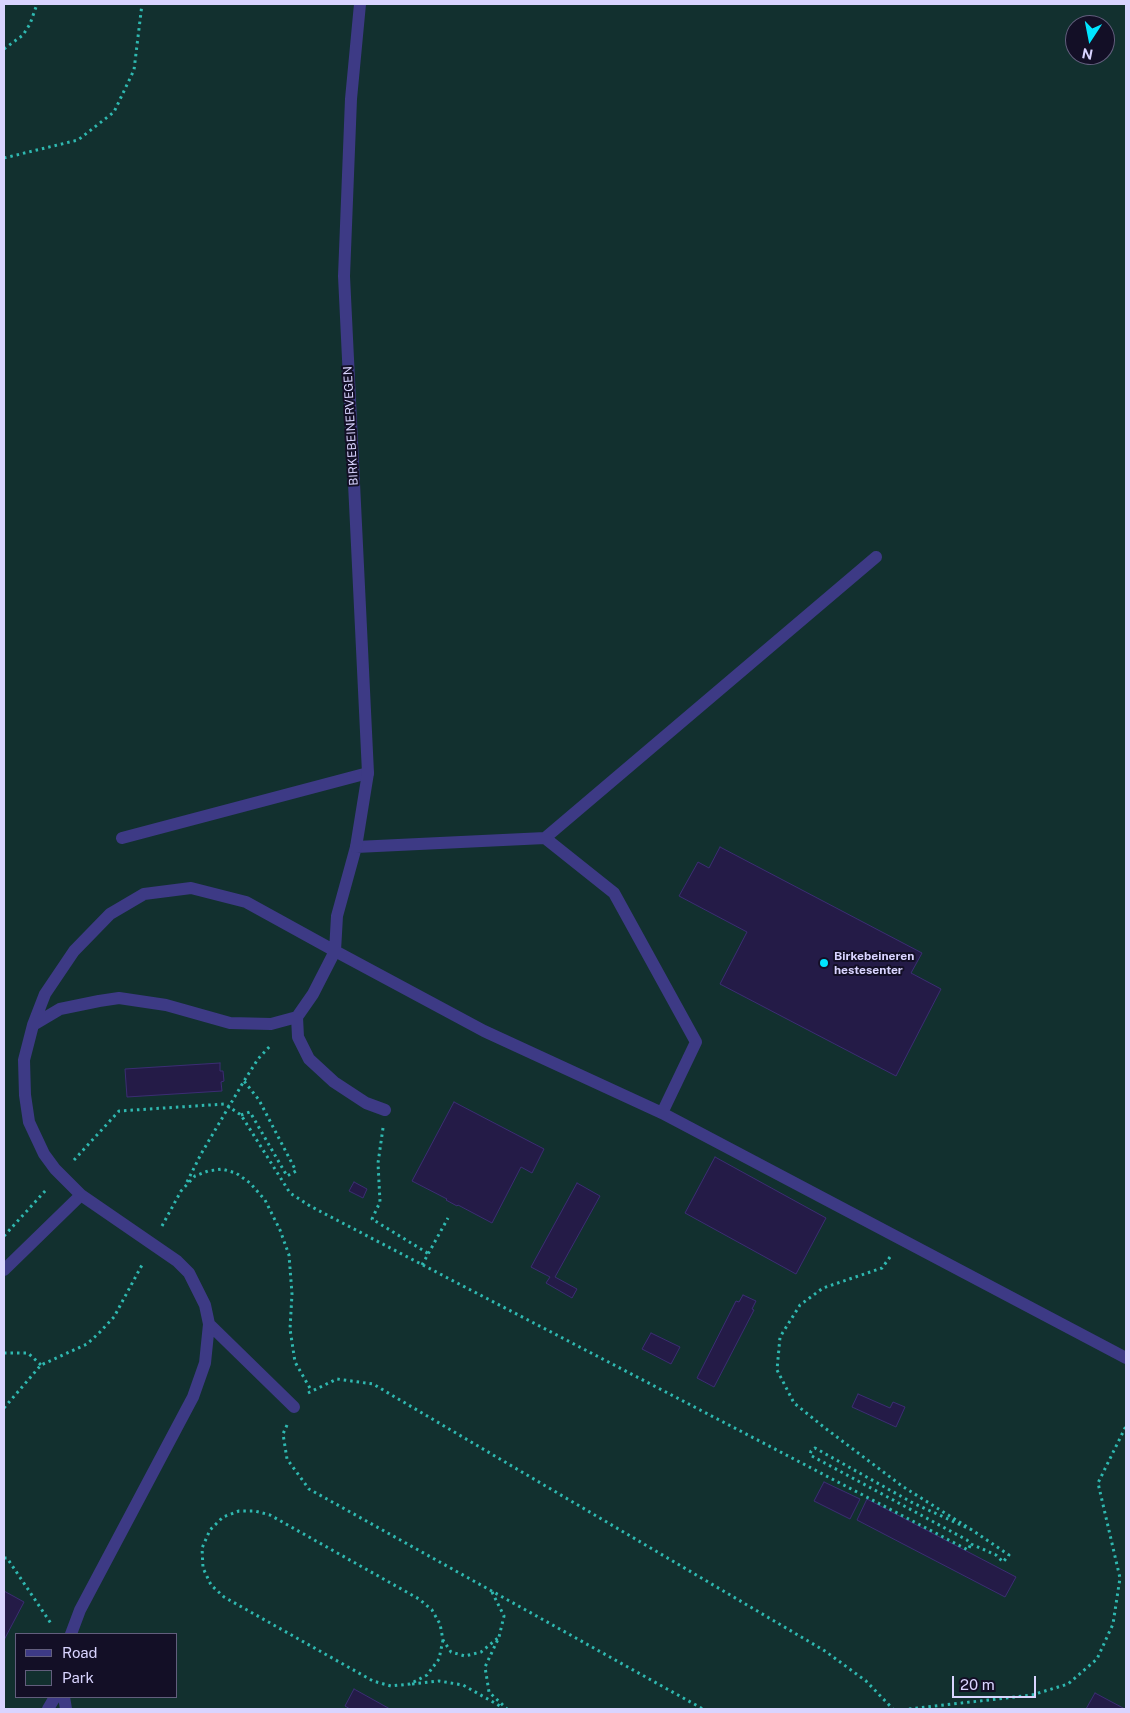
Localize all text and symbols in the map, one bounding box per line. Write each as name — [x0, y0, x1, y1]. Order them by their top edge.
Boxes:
north arrow — [1065, 15, 1115, 65]
text: N — [1080, 45, 1094, 63]
street label: BIRKEBEINERVEGEN — [341, 366, 361, 486]
place label: Birkebeineren hestesenter — [834, 949, 914, 977]
marker: Birkebeineren hestesenter — [818, 957, 830, 969]
legend — [15, 1633, 178, 1698]
text: Road — [62, 1644, 98, 1661]
scale bar — [955, 1666, 1039, 1698]
text: Park — [62, 1669, 94, 1686]
text: 20 m — [960, 1676, 995, 1693]

